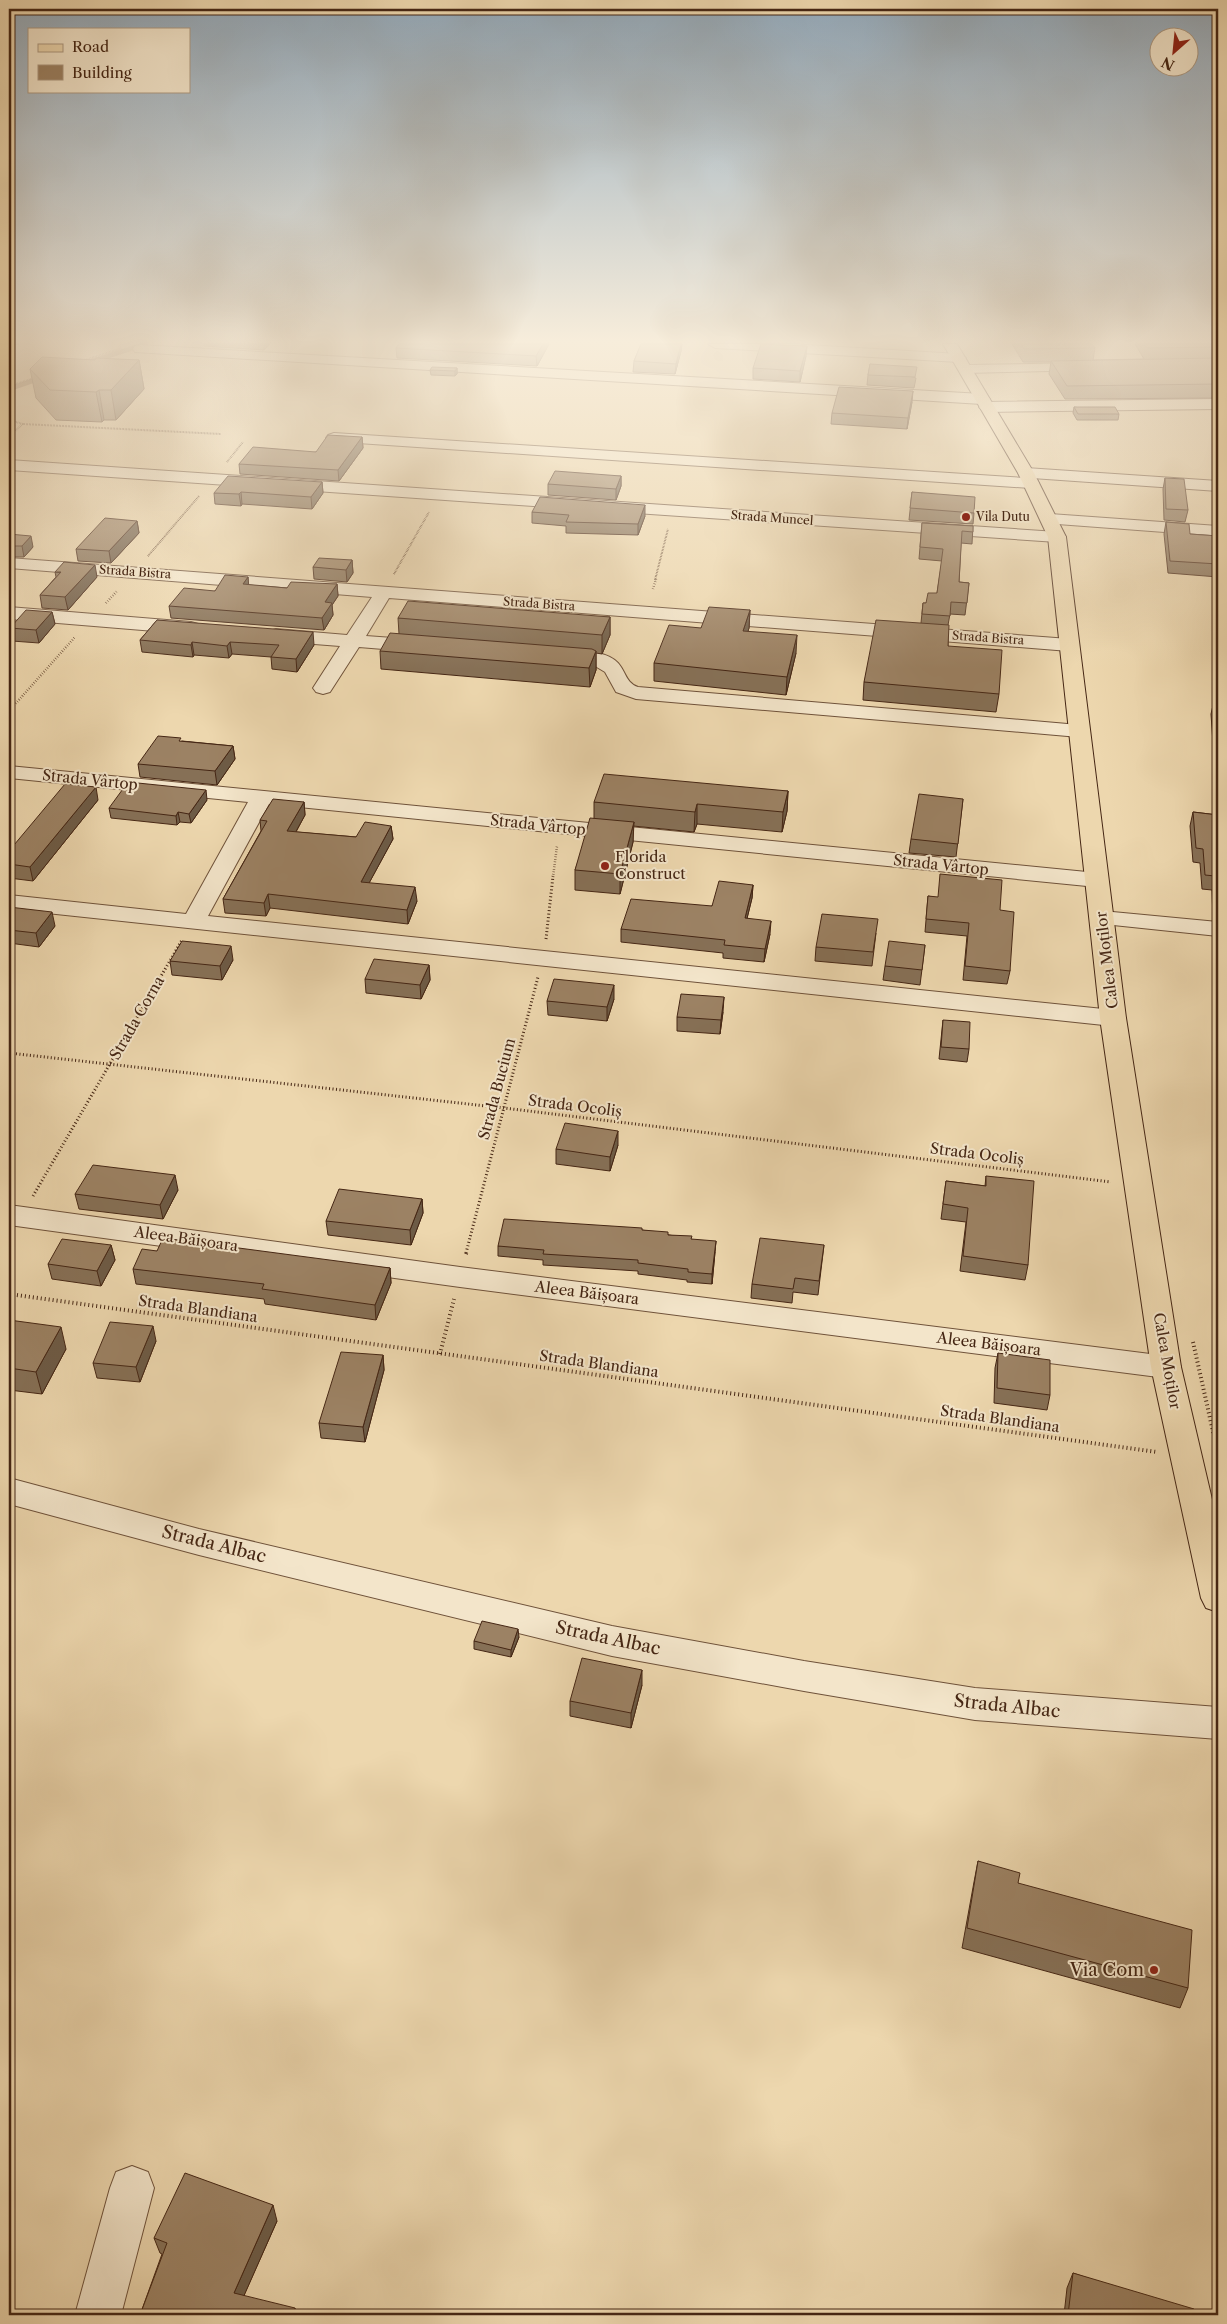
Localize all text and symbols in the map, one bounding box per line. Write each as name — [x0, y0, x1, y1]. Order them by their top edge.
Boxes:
legend — [28, 28, 190, 92]
north arrow — [1150, 28, 1200, 78]
text: Road — [72, 37, 109, 56]
text: N — [1159, 53, 1178, 74]
text: Building — [72, 63, 132, 82]
street label: Strada Muncel — [730, 507, 814, 528]
place label: Vila Dutu — [975, 509, 1031, 524]
marker: Vila Dutu — [960, 511, 972, 523]
street label: Strada Bistra — [99, 562, 172, 582]
street label: Strada Bistra — [503, 594, 576, 614]
street label: Strada Bistra — [952, 628, 1025, 648]
street label: Strada Vârtop — [41, 765, 139, 794]
street label: Strada Vârtop — [489, 810, 587, 839]
place label: Florida Construct — [615, 847, 686, 883]
street label: Strada Vârtop — [892, 850, 990, 879]
marker: Florida Construct — [599, 860, 611, 872]
street label: Calea Moților — [1091, 910, 1122, 1010]
street label: Strada Corna — [105, 972, 168, 1063]
street label: Strada Bucium — [474, 1036, 519, 1142]
street label: Strada Ocoliș — [527, 1090, 623, 1121]
street label: Strada Ocoliș — [929, 1138, 1025, 1169]
street label: Aleea Băișoara — [132, 1222, 239, 1255]
street label: Aleea Băișoara — [533, 1277, 640, 1308]
street label: Strada Blandiana — [137, 1291, 259, 1326]
street label: Calea Moților — [1150, 1311, 1185, 1411]
street label: Aleea Băișoara — [935, 1328, 1042, 1359]
street label: Strada Blandiana — [538, 1346, 660, 1381]
street label: Strada Blandiana — [939, 1401, 1061, 1436]
street label: Strada Albac — [159, 1520, 269, 1568]
street label: Strada Albac — [553, 1616, 663, 1660]
street label: Strada Albac — [953, 1689, 1061, 1723]
place label: Via Com — [1069, 1959, 1144, 1981]
marker: Via Com — [1148, 1964, 1160, 1976]

